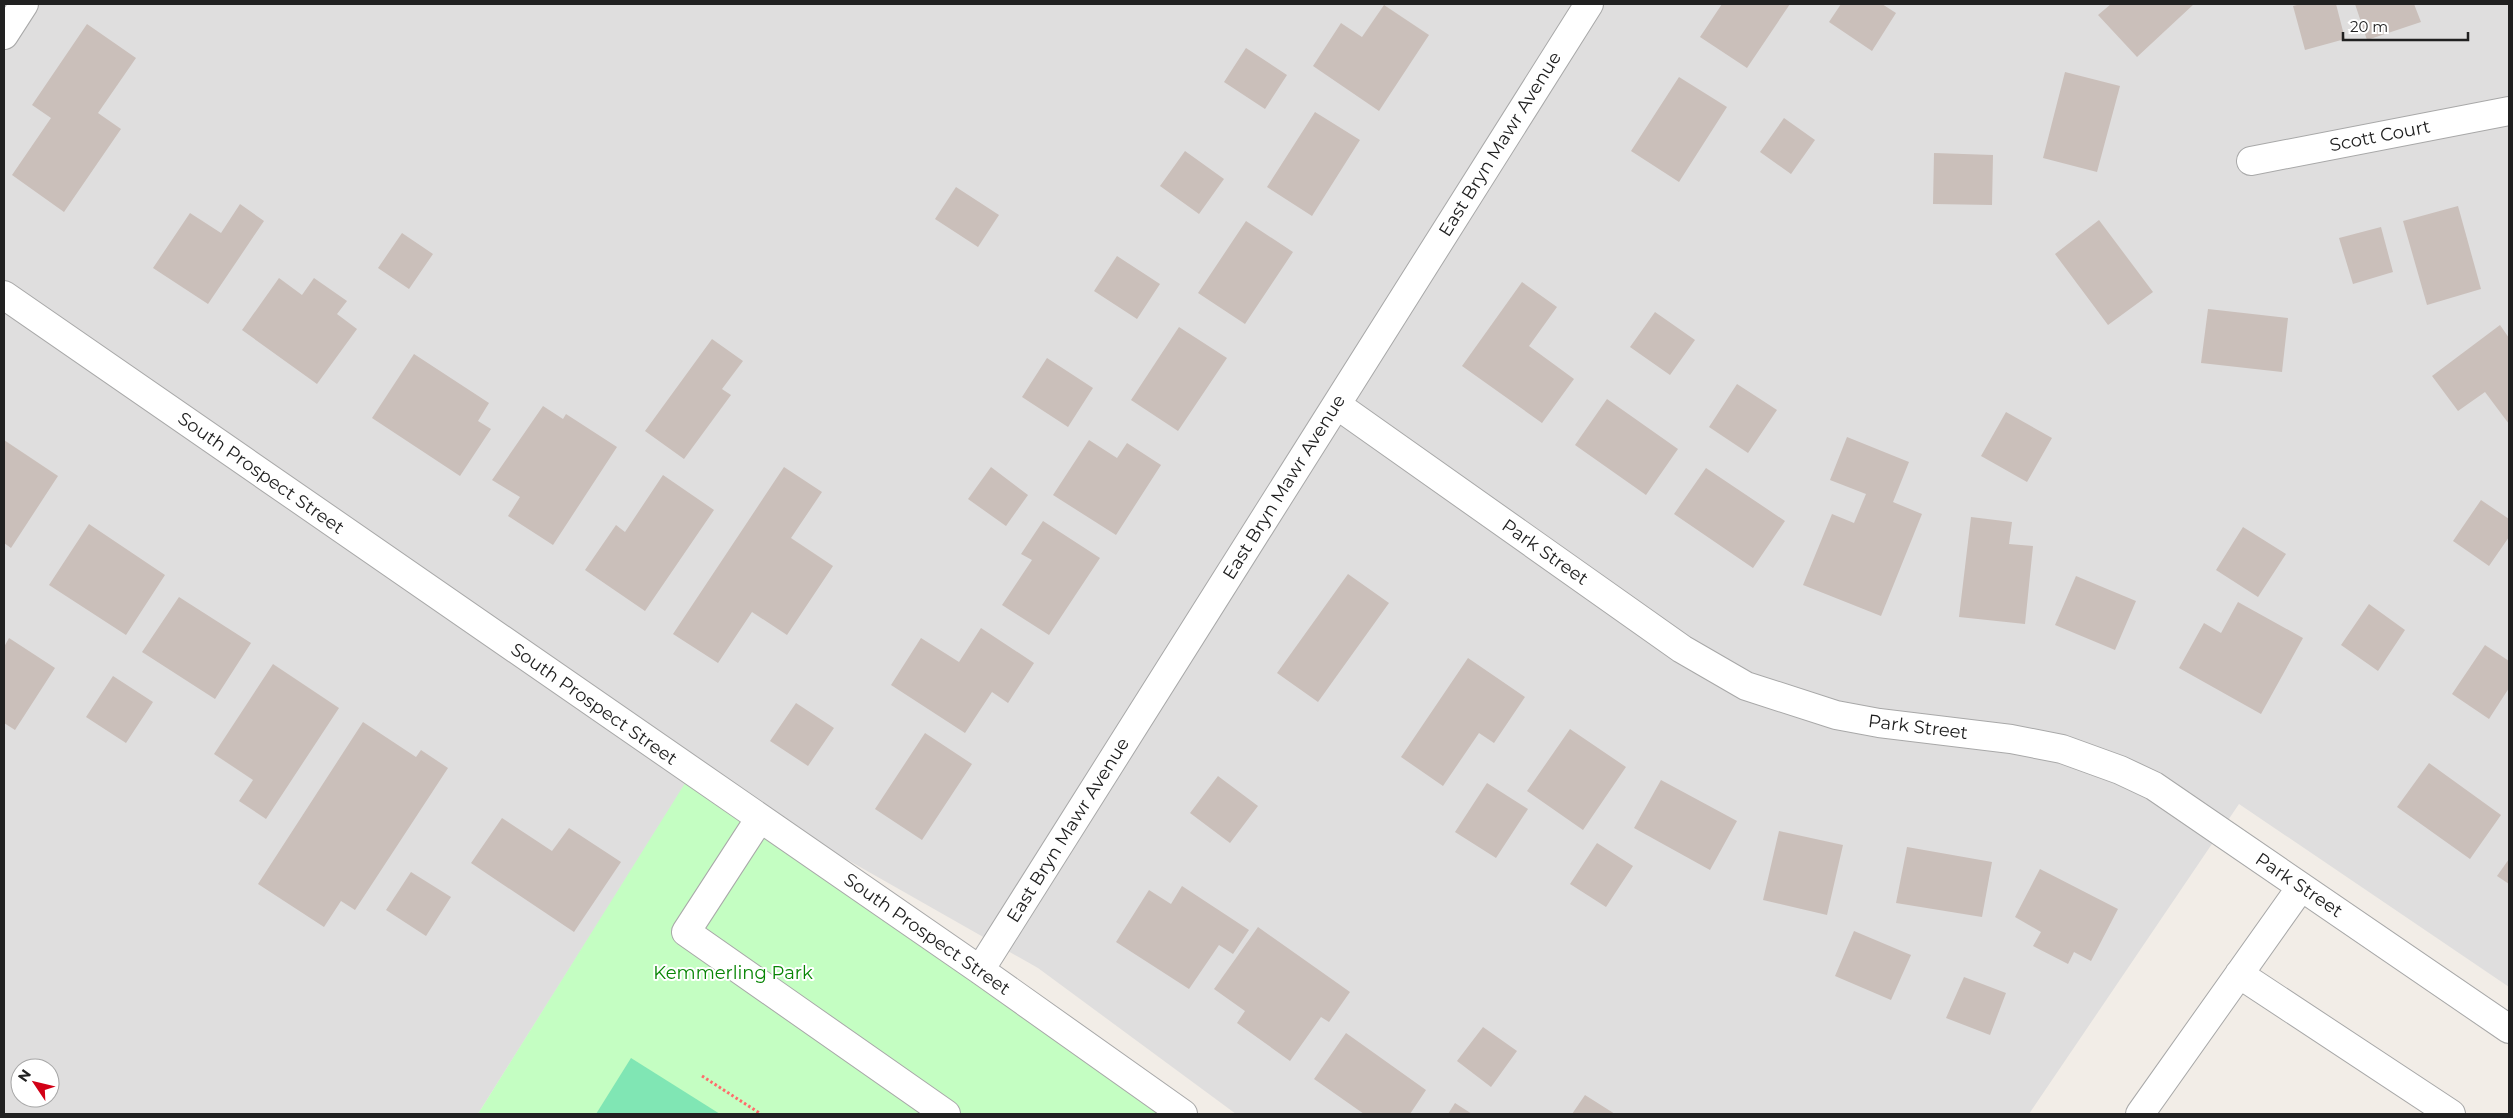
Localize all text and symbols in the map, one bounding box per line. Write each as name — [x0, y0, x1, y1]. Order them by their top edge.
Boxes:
scale bar — [2343, 10, 2468, 42]
text: 20 m — [2350, 17, 2388, 36]
street label: East Bryn Mawr Avenue — [1434, 47, 1566, 241]
street label: Scott Court — [2328, 115, 2432, 157]
street label: East Bryn Mawr Avenue — [1218, 390, 1350, 584]
street label: South Prospect Street — [174, 407, 348, 539]
street label: Park Street — [1498, 514, 1592, 590]
street label: South Prospect Street — [507, 638, 681, 770]
street label: Park Street — [1867, 710, 1969, 744]
street label: East Bryn Mawr Avenue — [1002, 733, 1134, 927]
street label: Park Street — [2251, 848, 2347, 922]
street label: South Prospect Street — [840, 868, 1014, 1000]
park label: Kemmerling Park — [653, 962, 813, 984]
north arrow — [10, 1058, 60, 1108]
text: N — [14, 1066, 35, 1085]

